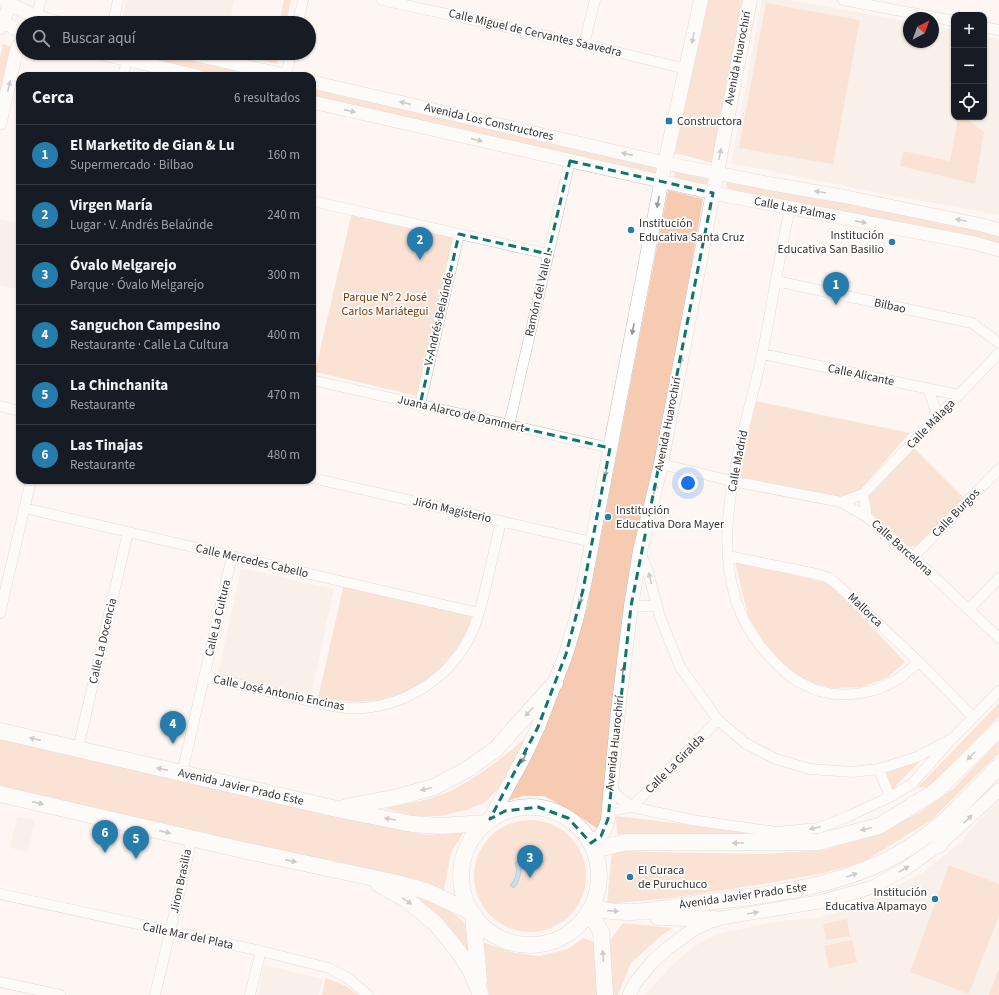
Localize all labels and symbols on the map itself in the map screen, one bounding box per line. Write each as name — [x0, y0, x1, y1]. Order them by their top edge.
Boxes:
street label: Calle Miguel de Cervantes Saavedra — [447, 5, 623, 61]
street label: Avenida Huarochirí — [721, 8, 756, 107]
north arrow — [903, 12, 939, 48]
one-way arrow — [690, 32, 696, 44]
one-way arrow — [6, 80, 12, 92]
street label: Avenida Los Constructores — [423, 99, 555, 145]
one-way arrow — [399, 100, 411, 106]
one-way arrow — [344, 108, 356, 114]
place label: Constructora — [677, 113, 742, 130]
marker: Constructora — [664, 116, 674, 126]
one-way arrow — [471, 137, 483, 143]
one-way arrow — [718, 148, 724, 160]
one-way arrow — [621, 151, 633, 157]
one-way arrow — [814, 189, 826, 195]
street label: Calle Las Palmas — [753, 193, 837, 225]
one-way arrow — [654, 195, 660, 208]
place label: Institución Educativa Santa Cruz — [639, 215, 744, 246]
one-way arrow — [955, 217, 967, 223]
one-way arrow — [855, 219, 867, 225]
marker: Institución Educativa Santa Cruz — [626, 225, 636, 235]
pin: 2 — [407, 227, 433, 260]
place label: Institución Educativa San Basilio — [778, 227, 884, 258]
marker: Institución Educativa San Basilio — [887, 237, 897, 247]
street label: Ramón del Valle I. — [521, 248, 557, 338]
street label: V. Andrés Belaúnde — [420, 270, 458, 368]
pin: 1 — [823, 272, 849, 305]
park label: Parque Nº 2 José Carlos Mariátegui — [341, 289, 429, 320]
street label: Bilbao — [873, 294, 907, 318]
one-way arrow — [630, 323, 636, 335]
one-way arrow — [678, 355, 684, 368]
street label: Calle Alicante — [826, 360, 896, 390]
street label: Avenida Huarochirí — [651, 374, 686, 473]
street label: Juana Alarco de Dammert — [396, 391, 526, 437]
street label: Calle Málaga — [903, 395, 959, 453]
street label: Calle Madrid — [724, 429, 752, 493]
one-way arrow — [603, 465, 609, 477]
your location — [678, 473, 698, 493]
one-way arrow — [653, 483, 659, 495]
street label: Calle Burgos — [928, 485, 984, 541]
street label: Jirón Magisterio — [411, 493, 493, 527]
place label: Institución Educativa Dora Mayer — [616, 502, 725, 533]
marker: Institución Educativa Dora Mayer — [603, 512, 613, 522]
street label: Calle Barcelona — [867, 516, 937, 580]
street label: Calle Mercedes Cabello — [194, 540, 310, 582]
one-way arrow — [646, 572, 652, 584]
street label: Calle La Cultura — [201, 578, 235, 658]
street label: Mallorca — [844, 589, 886, 631]
one-way arrow — [578, 592, 584, 604]
street label: Calle La Docencia — [85, 596, 121, 686]
one-way arrow — [620, 666, 626, 678]
street label: Calle José Antonio Encinas — [212, 671, 346, 715]
street label: Avenida Huarochirí — [602, 694, 629, 791]
one-way arrow — [524, 707, 533, 718]
pin: 4 — [160, 711, 186, 744]
street label: Calle La Giralda — [642, 731, 708, 797]
one-way arrow — [29, 736, 42, 742]
one-way arrow — [966, 751, 976, 761]
one-way arrow — [520, 752, 527, 764]
street label: Avenida Javier Prado Este — [176, 764, 306, 810]
one-way arrow — [156, 765, 168, 771]
one-way arrow — [420, 786, 432, 792]
one-way arrow — [32, 800, 44, 806]
one-way arrow — [963, 814, 973, 823]
one-way arrow — [384, 816, 396, 822]
pin: 6 — [92, 820, 118, 853]
one-way arrow — [809, 825, 822, 831]
pin: 5 — [123, 826, 149, 859]
one-way arrow — [860, 826, 872, 832]
one-way arrow — [158, 830, 171, 836]
one-way arrow — [731, 840, 744, 846]
pin: 3 — [517, 845, 543, 878]
street label: Jiron Brasilia — [166, 847, 196, 915]
one-way arrow — [285, 858, 298, 864]
place label: El Curaca de Puruchuco — [638, 862, 707, 893]
one-way arrow — [898, 866, 910, 873]
marker: El Curaca de Puruchuco — [625, 872, 635, 882]
one-way arrow — [847, 872, 859, 878]
street label: Avenida Javier Prado Este — [678, 879, 808, 913]
place label: Institución Educativa Alpamayo — [825, 884, 927, 915]
marker: Institución Educativa Alpamayo — [930, 894, 940, 904]
one-way arrow — [402, 897, 412, 905]
one-way arrow — [607, 908, 619, 915]
one-way arrow — [747, 910, 759, 916]
street label: Calle Mar del Plata — [141, 918, 235, 954]
one-way arrow — [599, 950, 606, 962]

